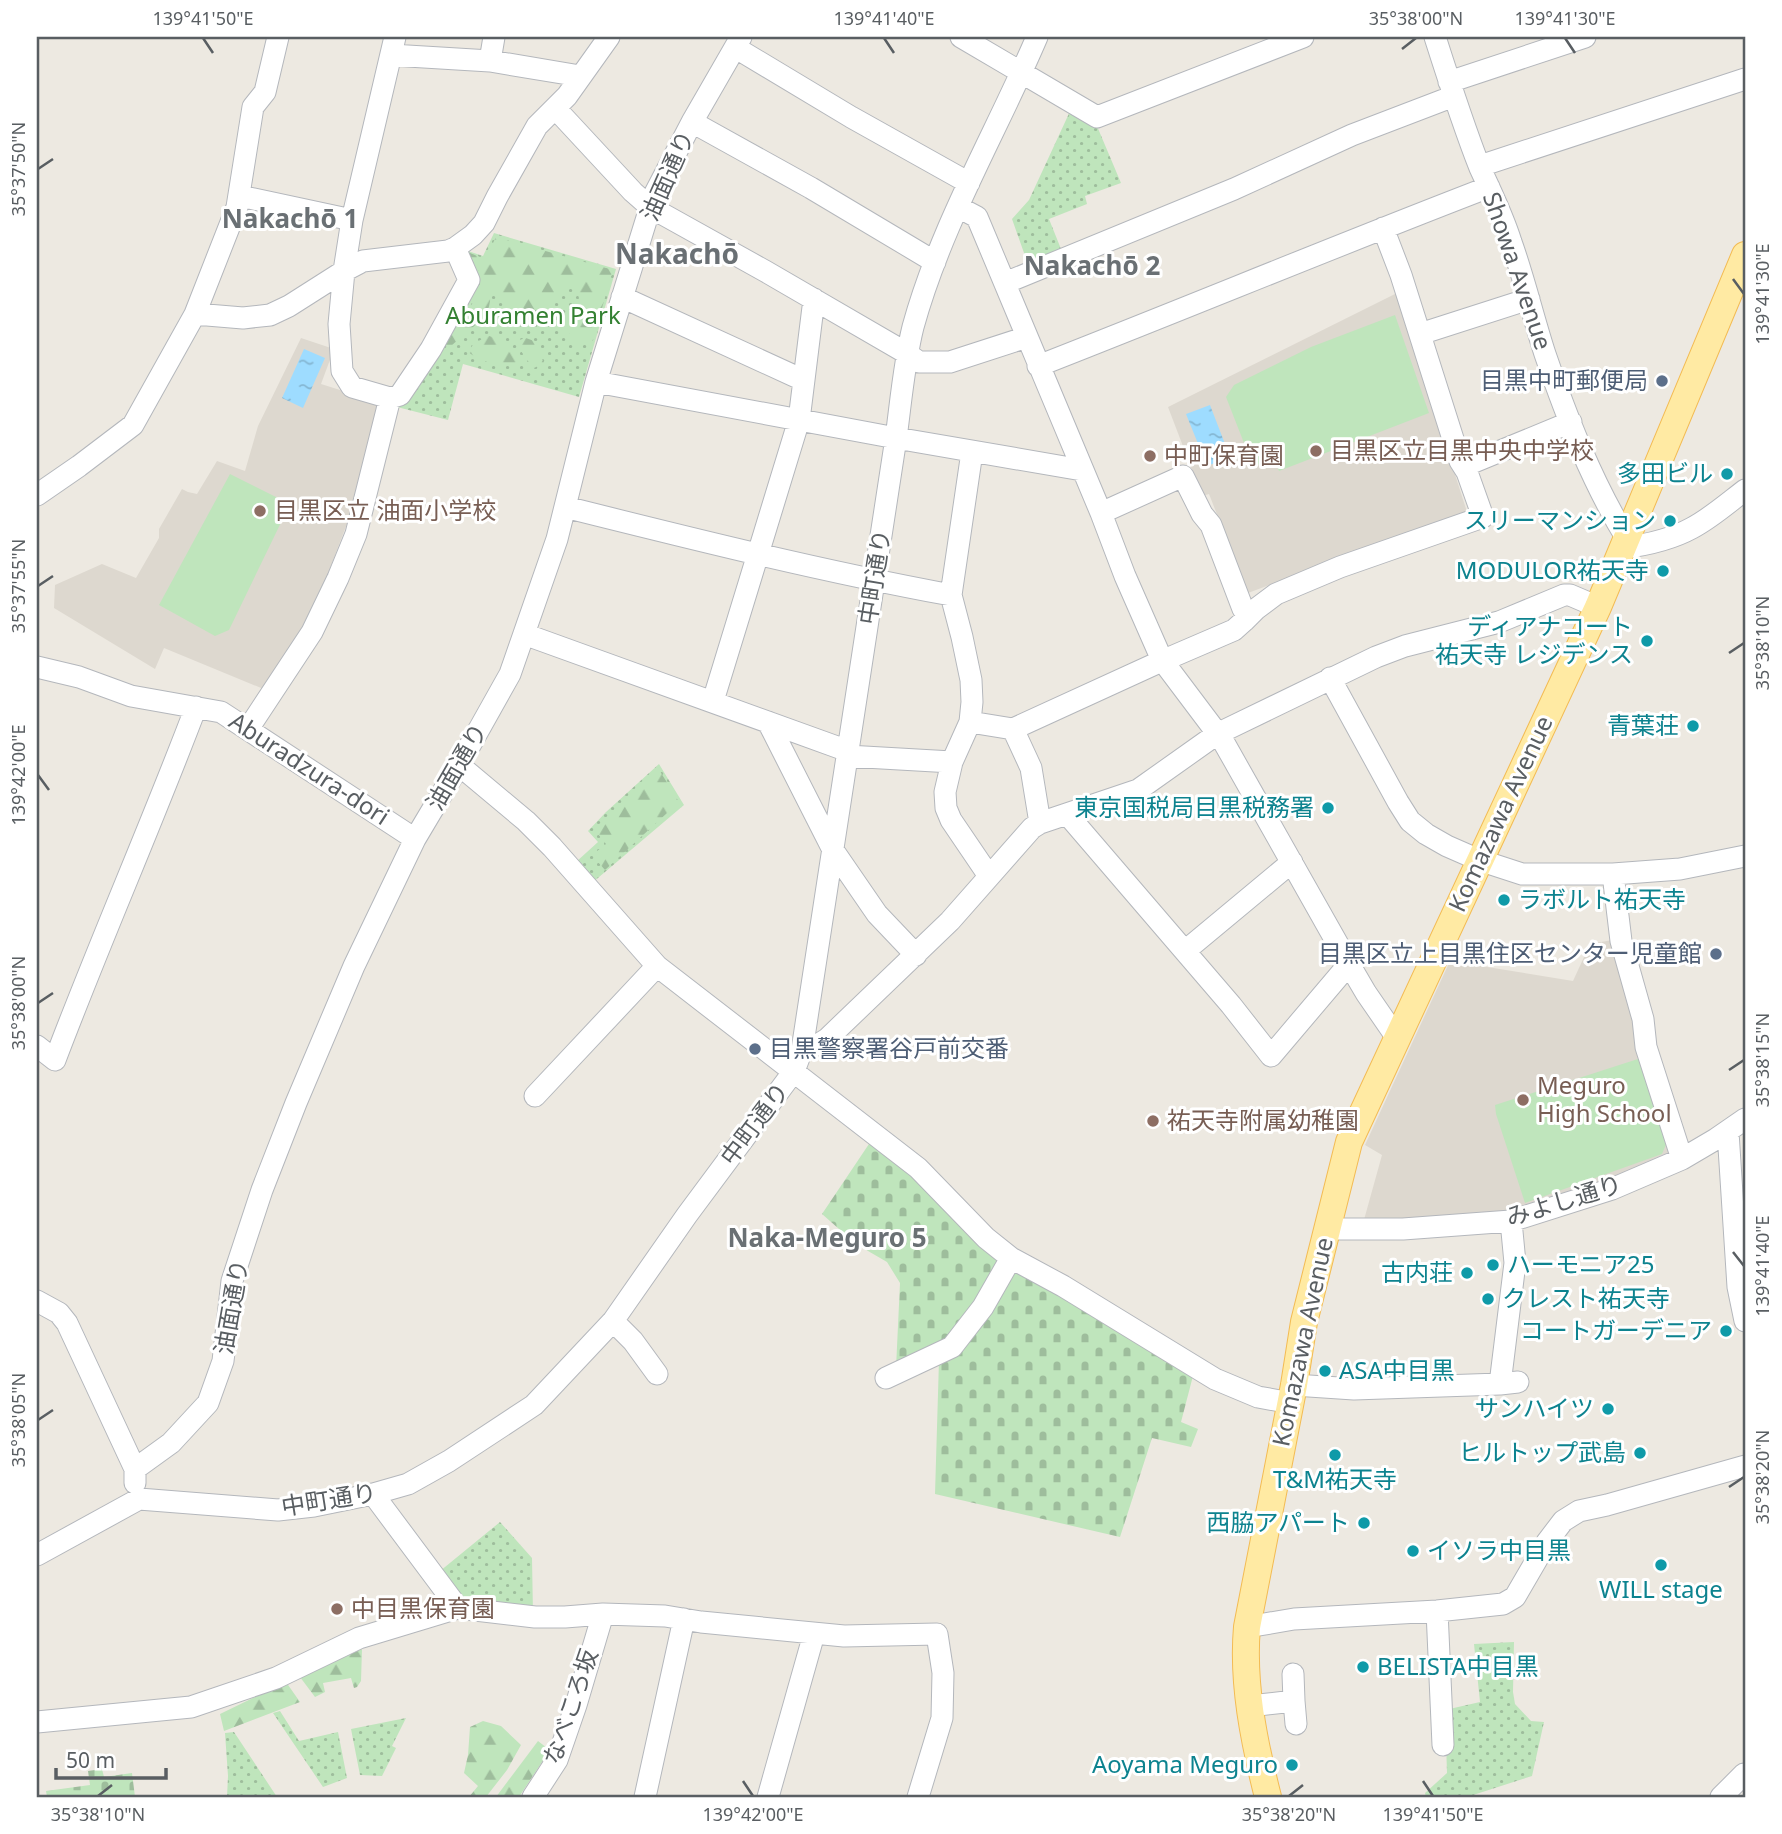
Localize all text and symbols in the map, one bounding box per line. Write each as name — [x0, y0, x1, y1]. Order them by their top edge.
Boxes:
text: 139°41'50"E — [152, 6, 254, 30]
text: 139°41'40"E — [833, 6, 935, 30]
text: 35°38'00"N — [1369, 6, 1463, 30]
text: 139°41'30"E — [1514, 6, 1616, 30]
text: 35°37'50"N — [6, 122, 30, 216]
street label: 油面通り — [632, 125, 701, 226]
street label: Showa Avenue — [1476, 187, 1561, 354]
district label: Nakachō 1 — [222, 200, 358, 236]
district label: Nakachō — [615, 234, 739, 272]
text: 139°41'30"E — [1750, 243, 1774, 345]
district label: Nakachō 2 — [1024, 247, 1160, 283]
park label: Aburamen Park — [445, 298, 621, 331]
place label: 目黒中町郵便局 — [1480, 363, 1648, 396]
marker: 目黒中町郵便局 — [1654, 373, 1670, 389]
place label: 目黒区立目黒中央中学校 — [1330, 433, 1594, 466]
place label: 中町保育園 — [1164, 438, 1284, 471]
marker: 目黒区立目黒中央中学校 — [1308, 443, 1324, 459]
marker: 中町保育園 — [1142, 448, 1158, 464]
place label: 多田ビル — [1617, 456, 1713, 489]
marker: 多田ビル — [1719, 466, 1735, 482]
place label: 目黒区立 油面小学校 — [274, 493, 496, 526]
marker: 目黒区立 油面小学校 — [252, 503, 268, 519]
place label: スリーマンション — [1464, 503, 1656, 536]
marker: スリーマンション — [1662, 513, 1678, 529]
street label: 中町通り — [850, 527, 897, 627]
text: 35°37'55"N — [6, 539, 30, 633]
place label: MODULOR祐天寺 — [1456, 553, 1649, 586]
marker: MODULOR祐天寺 — [1655, 563, 1671, 579]
text: 35°38'10"N — [1750, 596, 1774, 690]
place label: ディアナコート 祐天寺 レジデンス — [1435, 609, 1633, 670]
marker: ディアナコート 祐天寺 レジデンス — [1639, 633, 1655, 649]
street label: Aburadzura-dori — [223, 704, 396, 832]
place label: 青葉荘 — [1607, 708, 1679, 741]
street label: Komazawa Avenue — [1440, 710, 1560, 917]
street label: 油面通り — [417, 716, 494, 816]
marker: 青葉荘 — [1685, 718, 1701, 734]
text: 139°42'00"E — [6, 724, 30, 826]
place label: 東京国税局目黒税務署 — [1074, 790, 1314, 823]
marker: 東京国税局目黒税務署 — [1320, 800, 1336, 816]
place label: ラボルト祐天寺 — [1518, 882, 1686, 915]
marker: ラボルト祐天寺 — [1496, 892, 1512, 908]
place label: 目黒区立上目黒住区センター児童館 — [1318, 936, 1702, 969]
marker: 目黒区立上目黒住区センター児童館 — [1708, 946, 1724, 962]
text: 35°38'00"N — [6, 956, 30, 1050]
text: 35°38'15"N — [1750, 1013, 1774, 1107]
place label: 目黒警察署谷戸前交番 — [769, 1031, 1009, 1064]
marker: 目黒警察署谷戸前交番 — [747, 1041, 763, 1057]
place label: Meguro High School — [1537, 1068, 1672, 1129]
street label: 中町通り — [712, 1075, 796, 1171]
marker: Meguro High School — [1515, 1092, 1531, 1108]
place label: 祐天寺附属幼稚園 — [1167, 1103, 1359, 1136]
marker: 祐天寺附属幼稚園 — [1145, 1113, 1161, 1129]
street label: みよし通り — [1501, 1166, 1626, 1233]
text: 139°41'40"E — [1750, 1215, 1774, 1317]
district label: Naka-Meguro 5 — [727, 1219, 927, 1255]
street label: Komazawa Avenue — [1263, 1234, 1340, 1449]
place label: ハーモニア25 — [1507, 1247, 1654, 1280]
place label: 古内荘 — [1381, 1255, 1453, 1288]
street label: 油面通り — [206, 1257, 255, 1357]
marker: ハーモニア25 — [1485, 1257, 1501, 1273]
marker: 古内荘 — [1459, 1265, 1475, 1281]
place label: クレスト祐天寺 — [1502, 1281, 1670, 1314]
marker: クレスト祐天寺 — [1480, 1291, 1496, 1307]
place label: コートガーデニア — [1520, 1313, 1712, 1346]
marker: コートガーデニア — [1718, 1323, 1734, 1339]
place label: ASA中目黒 — [1339, 1353, 1455, 1386]
marker: ASA中目黒 — [1317, 1363, 1333, 1379]
text: 35°38'05"N — [6, 1373, 30, 1467]
place label: サンハイツ — [1474, 1391, 1594, 1424]
marker: サンハイツ — [1600, 1401, 1616, 1417]
text: 35°38'20"N — [1750, 1430, 1774, 1524]
place label: ヒルトップ武島 — [1458, 1435, 1626, 1468]
marker: ヒルトップ武島 — [1632, 1445, 1648, 1461]
marker: T&M祐天寺 — [1327, 1447, 1343, 1463]
place label: T&M祐天寺 — [1273, 1462, 1397, 1495]
street label: 中町通り — [279, 1475, 379, 1522]
place label: 西脇アパート — [1206, 1505, 1350, 1538]
marker: 西脇アパート — [1356, 1515, 1372, 1531]
place label: イソラ中目黒 — [1427, 1533, 1571, 1566]
marker: イソラ中目黒 — [1405, 1543, 1421, 1559]
marker: WILL stage — [1653, 1557, 1669, 1573]
place label: WILL stage — [1599, 1572, 1723, 1605]
place label: 中目黒保育園 — [351, 1591, 495, 1624]
marker: 中目黒保育園 — [329, 1601, 345, 1617]
street label: なべころ坂 — [534, 1644, 605, 1769]
place label: BELISTA中目黒 — [1377, 1649, 1539, 1682]
marker: BELISTA中目黒 — [1355, 1659, 1371, 1675]
scale bar — [56, 1736, 166, 1780]
text: 50 m — [66, 1746, 115, 1774]
place label: Aoyama Meguro — [1092, 1747, 1278, 1780]
marker: Aoyama Meguro — [1284, 1757, 1300, 1773]
text: 35°38'10"N — [51, 1802, 145, 1826]
text: 139°42'00"E — [702, 1802, 804, 1826]
text: 35°38'20"N — [1242, 1802, 1336, 1826]
text: 139°41'50"E — [1382, 1802, 1484, 1826]

